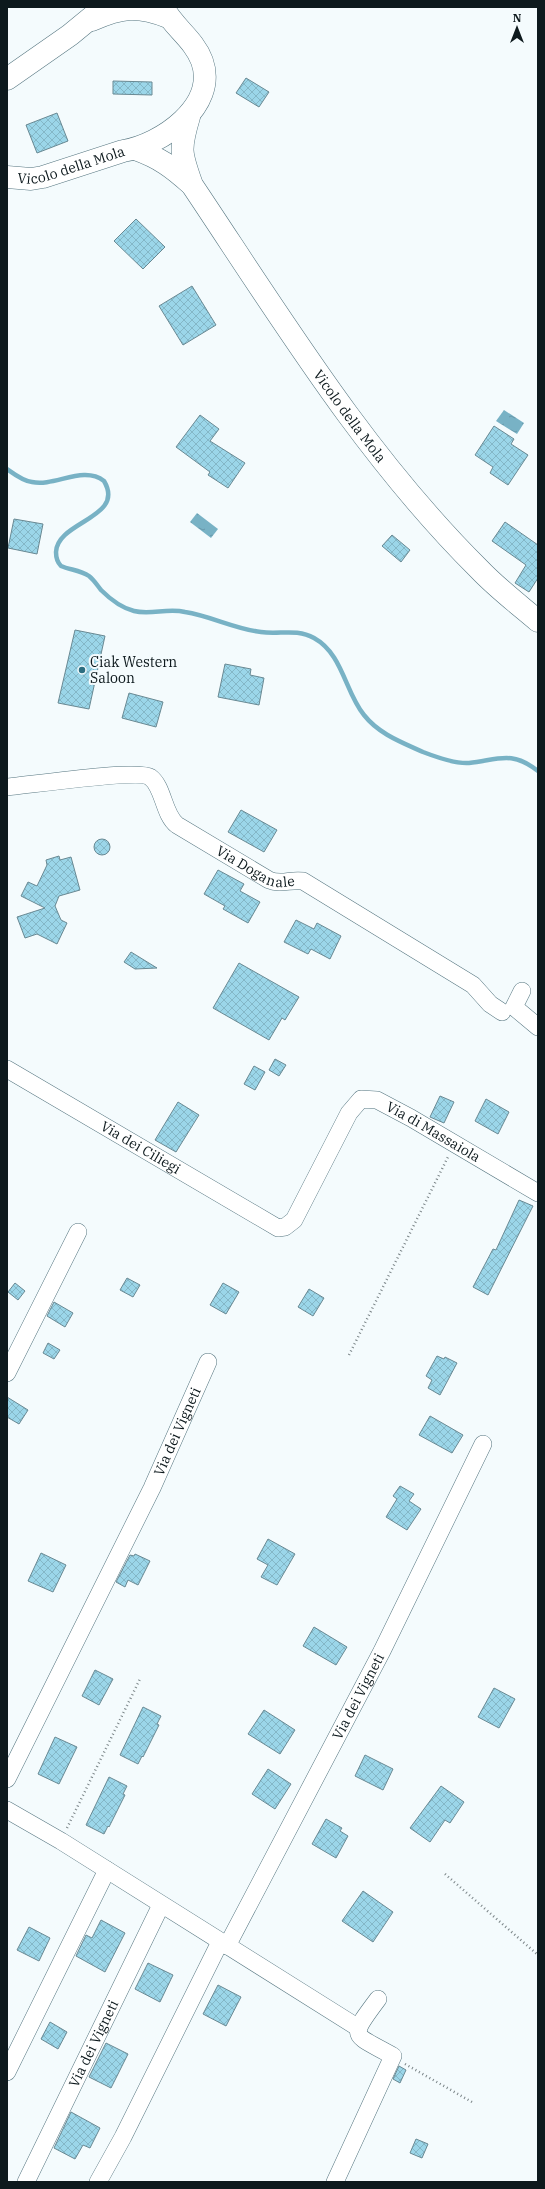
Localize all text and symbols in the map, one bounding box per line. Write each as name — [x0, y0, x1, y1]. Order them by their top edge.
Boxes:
north arrow — [497, 8, 537, 48]
text: N — [513, 11, 522, 25]
street label: Vicolo della Mola — [17, 142, 127, 188]
street label: Vicolo della Mola — [309, 366, 390, 466]
place label: Ciak Western Saloon — [90, 653, 177, 687]
marker: Ciak Western Saloon — [77, 665, 87, 675]
street label: Via Doganale — [213, 842, 296, 891]
street label: Via di Massaiola — [383, 1097, 484, 1166]
street label: Via dei Ciliegi — [97, 1117, 184, 1178]
street label: Via dei Vigneti — [150, 1384, 205, 1479]
street label: Via dei Vigneti — [328, 1650, 388, 1743]
street label: Via dei Vigneti — [65, 1997, 122, 2090]

